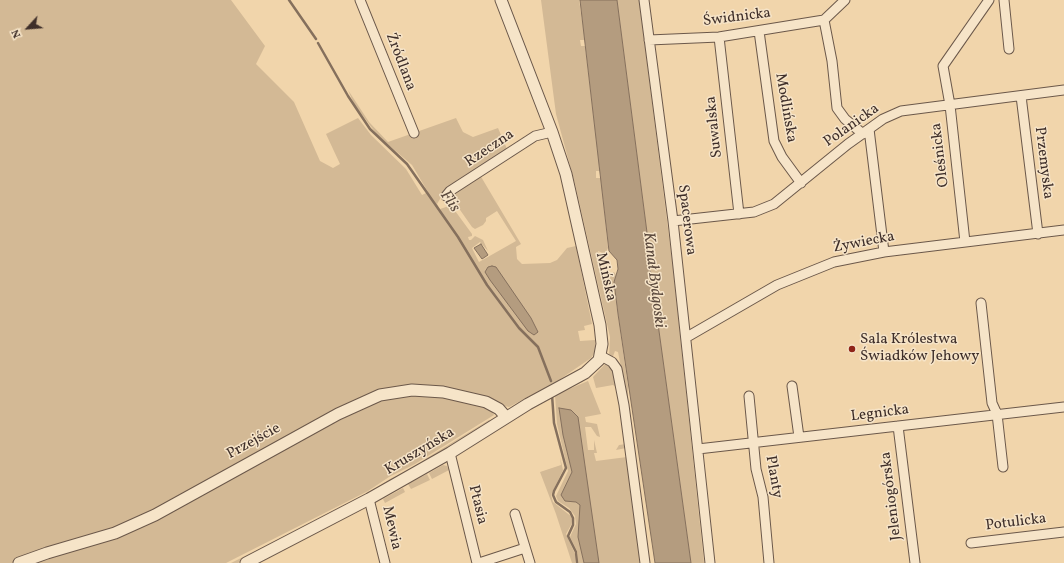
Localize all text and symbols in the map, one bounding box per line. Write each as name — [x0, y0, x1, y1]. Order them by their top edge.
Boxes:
street label: Świdnicka — [702, 5, 772, 31]
north arrow — [8, 8, 48, 48]
text: N — [8, 27, 25, 40]
street label: Źródlana — [381, 31, 419, 93]
street label: Modlińska — [770, 72, 800, 144]
street label: Suwalska — [703, 95, 727, 159]
street label: Polanicka — [821, 100, 883, 152]
street label: Oleśnicka — [928, 122, 954, 188]
street label: Rzeczna — [462, 126, 518, 172]
street label: Przemyska — [1030, 126, 1056, 200]
street label: Spacerowa — [673, 183, 699, 257]
water label: Flis — [435, 187, 463, 217]
street label: Żywiecka — [832, 228, 896, 258]
water label: Kanał Bydgoski — [638, 231, 668, 329]
street label: Mińska — [591, 251, 619, 303]
place label: Sala Królestwa Świadków Jehowy — [860, 331, 979, 366]
marker: Sala Królestwa Świadków Jehowy — [847, 344, 857, 354]
street label: Legnicka — [850, 401, 910, 427]
street label: Przejście — [224, 420, 284, 464]
street label: Kruszyńska — [382, 424, 458, 480]
street label: Jeleniogórska — [878, 451, 906, 541]
street label: Planty — [760, 454, 786, 500]
street label: Ptasia — [463, 483, 491, 527]
street label: Mewia — [377, 504, 405, 552]
street label: Potulicka — [985, 510, 1047, 536]

